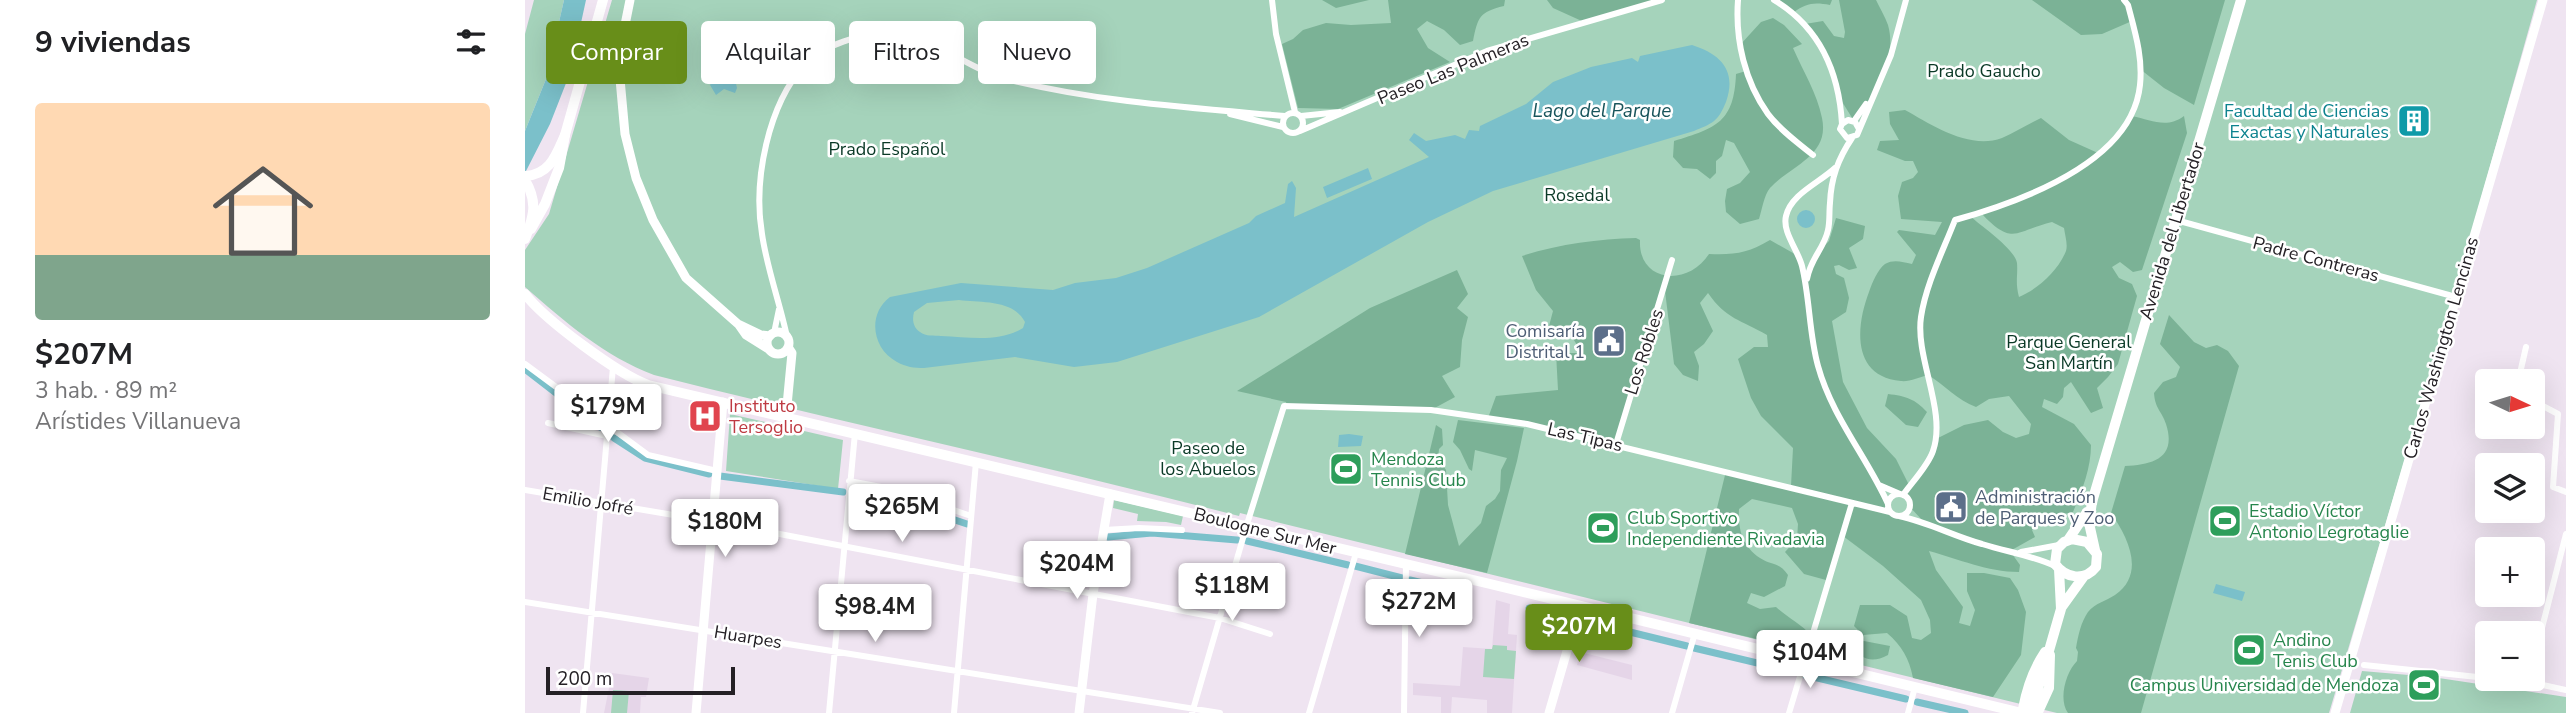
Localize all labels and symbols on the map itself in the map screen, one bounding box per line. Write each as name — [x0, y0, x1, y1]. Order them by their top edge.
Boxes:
street label: Paseo Las Palmeras — [1374, 28, 1532, 110]
park label: Prado Gaucho — [1927, 59, 2041, 83]
water label: Lago del Parque — [1533, 98, 1671, 124]
place label: Facultad de Ciencias Exactas y Naturales — [2224, 99, 2389, 144]
building icon: Facultad de Ciencias Exactas y Naturales — [2395, 102, 2433, 140]
park label: Prado Español — [829, 137, 946, 161]
street label: Avenida del Libertador — [2134, 139, 2211, 323]
park label: Rosedal — [1544, 183, 1610, 207]
street label: Padre Contreras — [2250, 231, 2382, 287]
street label: Carlos Washington Lencinas — [2398, 234, 2484, 462]
street label: Los Robles — [1619, 306, 1669, 398]
place label: Comisaría Distrital 1 — [1505, 319, 1585, 364]
public building icon: Comisaría Distrital 1 — [1590, 322, 1628, 360]
park label: Parque General San Martín — [2006, 330, 2132, 375]
north arrow — [2475, 369, 2545, 439]
pin: $179M — [559, 384, 657, 444]
place label: Instituto Tersoglio — [729, 394, 803, 439]
hospital icon: Instituto Tersoglio — [686, 397, 724, 435]
street label: Las Tipas — [1545, 417, 1625, 457]
park label: Paseo de los Abuelos — [1160, 436, 1256, 481]
place label: Mendoza Tennis Club — [1371, 447, 1466, 492]
sports icon: Mendoza Tennis Club — [1327, 450, 1365, 488]
street label: Emilio Jofré — [541, 481, 635, 521]
pin: $265M — [853, 484, 951, 544]
place label: Administración de Parques y Zoo — [1975, 485, 2114, 530]
public building icon: Administración de Parques y Zoo — [1932, 488, 1970, 526]
place label: Estadio Víctor Antonio Legrotaglie — [2249, 499, 2409, 544]
pin: $180M — [676, 500, 774, 559]
street label: Boulogne Sur Mer — [1191, 502, 1339, 560]
sports icon: Estadio Víctor Antonio Legrotaglie — [2206, 502, 2244, 540]
place label: Club Sportivo Independiente Rivadavia — [1627, 506, 1825, 551]
sports icon: Club Sportivo Independiente Rivadavia — [1584, 509, 1622, 547]
pin: $204M — [1028, 542, 1126, 601]
pin: $118M — [1183, 564, 1281, 623]
pin: $272M — [1370, 580, 1468, 639]
pin: $98.4M — [818, 584, 932, 644]
pin: $207M — [1530, 604, 1628, 664]
street label: Huarpes — [712, 620, 784, 654]
place label: Andino Tenis Club — [2273, 628, 2358, 673]
pin: $104M — [1761, 630, 1859, 690]
sports icon: Andino Tenis Club — [2230, 631, 2268, 669]
scale bar — [546, 664, 735, 696]
sports icon: Campus Universidad de Mendoza — [2405, 666, 2443, 704]
place label: Campus Universidad de Mendoza — [2130, 673, 2399, 697]

